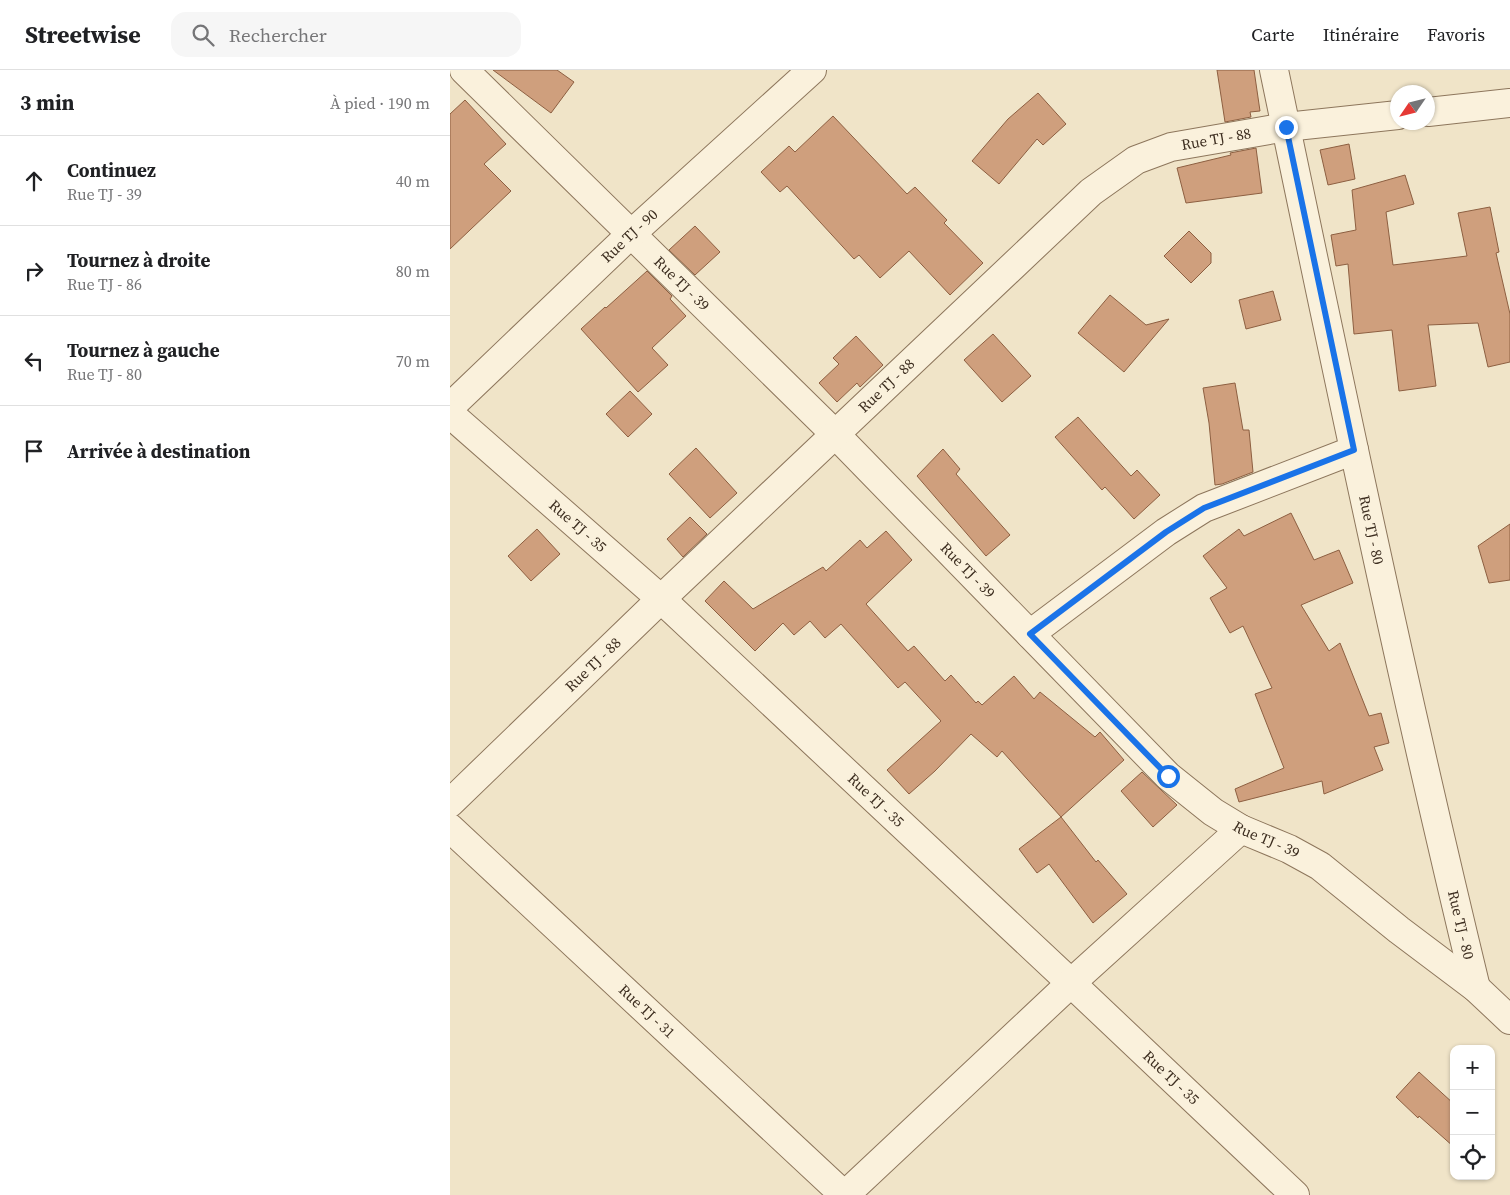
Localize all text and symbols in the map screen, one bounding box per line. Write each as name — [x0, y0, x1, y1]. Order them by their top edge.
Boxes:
search box — [171, 12, 521, 57]
text: Streetwise — [25, 18, 141, 51]
icon: search — [189, 21, 217, 49]
text: Rechercher — [229, 22, 327, 48]
text: Carte — [1251, 22, 1295, 47]
text: Itinéraire — [1323, 22, 1399, 47]
text: Favoris — [1427, 22, 1485, 47]
north arrow — [1390, 85, 1435, 130]
text: 3 min — [20, 88, 75, 117]
text: À pied · 190 m — [330, 92, 430, 114]
route end — [1275, 116, 1298, 139]
street label: Rue TJ - 88 — [1180, 122, 1253, 155]
text: Continuez — [67, 157, 156, 183]
icon: ahead — [20, 167, 48, 195]
text: 40 m — [396, 170, 430, 192]
text: Rue TJ - 39 — [67, 183, 142, 205]
street label: Rue TJ - 90 — [596, 204, 662, 267]
text: Tournez à droite — [67, 247, 210, 273]
street label: Rue TJ - 39 — [650, 251, 715, 315]
icon: right — [20, 257, 48, 285]
text: 80 m — [396, 260, 430, 282]
text: Rue TJ - 86 — [67, 273, 142, 295]
text: Tournez à gauche — [67, 337, 220, 363]
icon: left — [20, 347, 48, 375]
text: 70 m — [396, 350, 430, 372]
street label: Rue TJ - 88 — [853, 353, 919, 417]
text: Rue TJ - 80 — [67, 363, 142, 385]
icon: arrive — [20, 437, 48, 465]
text: Arrivée à destination — [67, 438, 250, 464]
street label: Rue TJ - 80 — [1354, 493, 1390, 566]
street label: Rue TJ - 35 — [545, 495, 612, 557]
street label: Rue TJ - 39 — [936, 537, 1000, 603]
street label: Rue TJ - 88 — [560, 632, 625, 696]
route start — [1157, 765, 1180, 788]
street label: Rue TJ - 35 — [843, 768, 909, 832]
street label: Rue TJ - 39 — [1229, 816, 1304, 863]
street label: Rue TJ - 80 — [1443, 888, 1480, 961]
street label: Rue TJ - 31 — [614, 979, 680, 1043]
street label: Rue TJ - 35 — [1138, 1045, 1204, 1109]
map controls — [1450, 1045, 1495, 1180]
button: + — [1450, 1045, 1495, 1090]
button: − — [1450, 1090, 1495, 1135]
button: locate — [1450, 1135, 1495, 1180]

